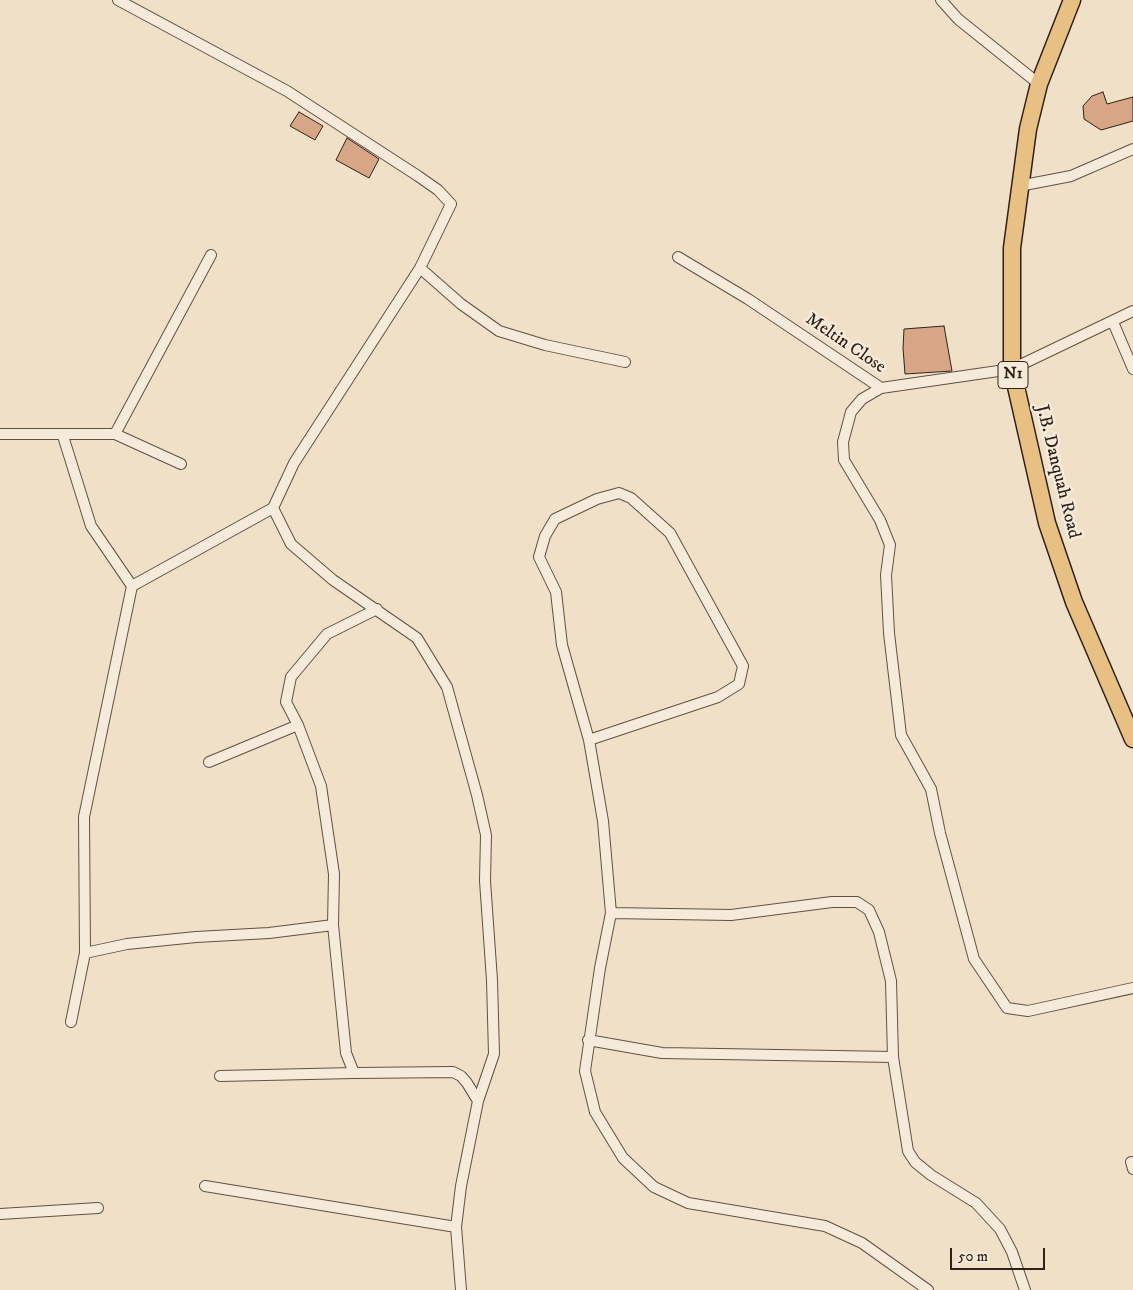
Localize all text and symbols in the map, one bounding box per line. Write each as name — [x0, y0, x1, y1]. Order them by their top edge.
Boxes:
street label: Meltin Close — [801, 309, 889, 379]
road number: N1 — [998, 362, 1028, 388]
street label: J.B. Danquah Road — [1030, 403, 1084, 541]
scale bar — [953, 1238, 1048, 1270]
text: 50 m — [958, 1247, 988, 1266]

